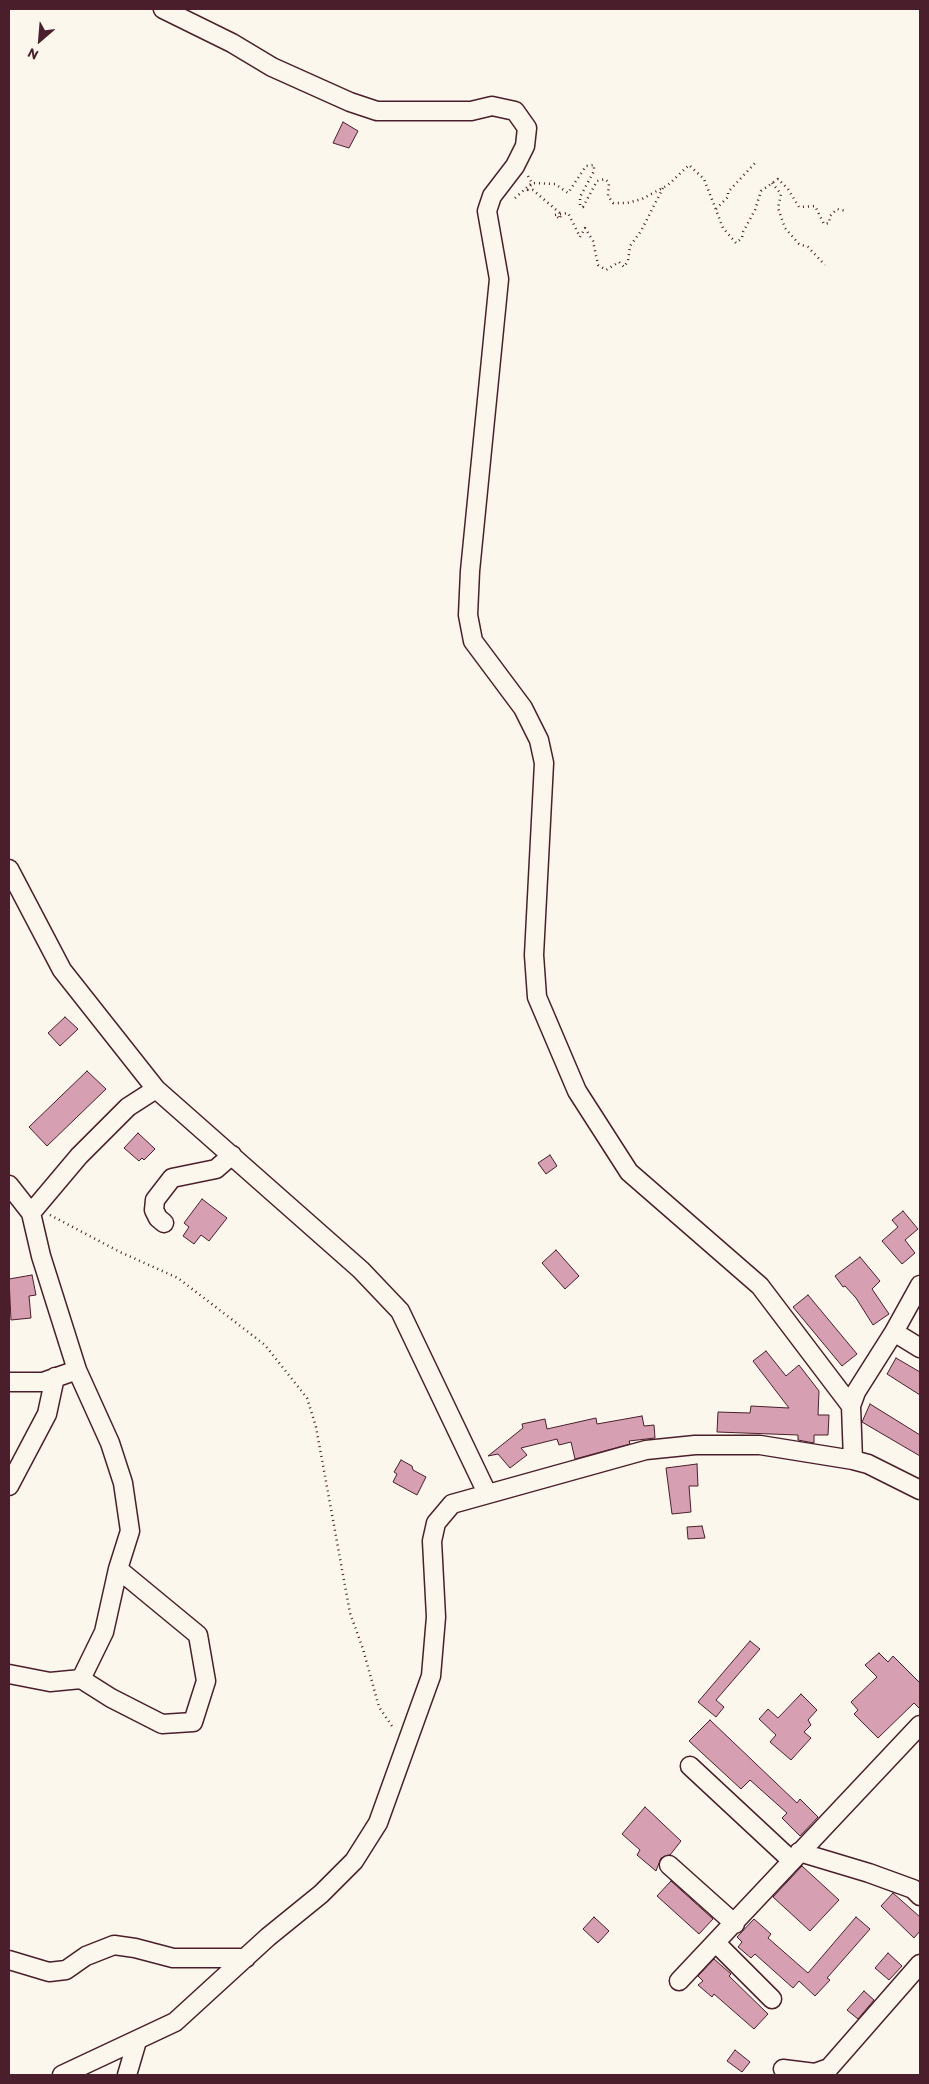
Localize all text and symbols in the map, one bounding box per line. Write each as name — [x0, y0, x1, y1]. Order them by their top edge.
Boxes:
north arrow — [15, 15, 65, 65]
text: N — [25, 44, 41, 64]

